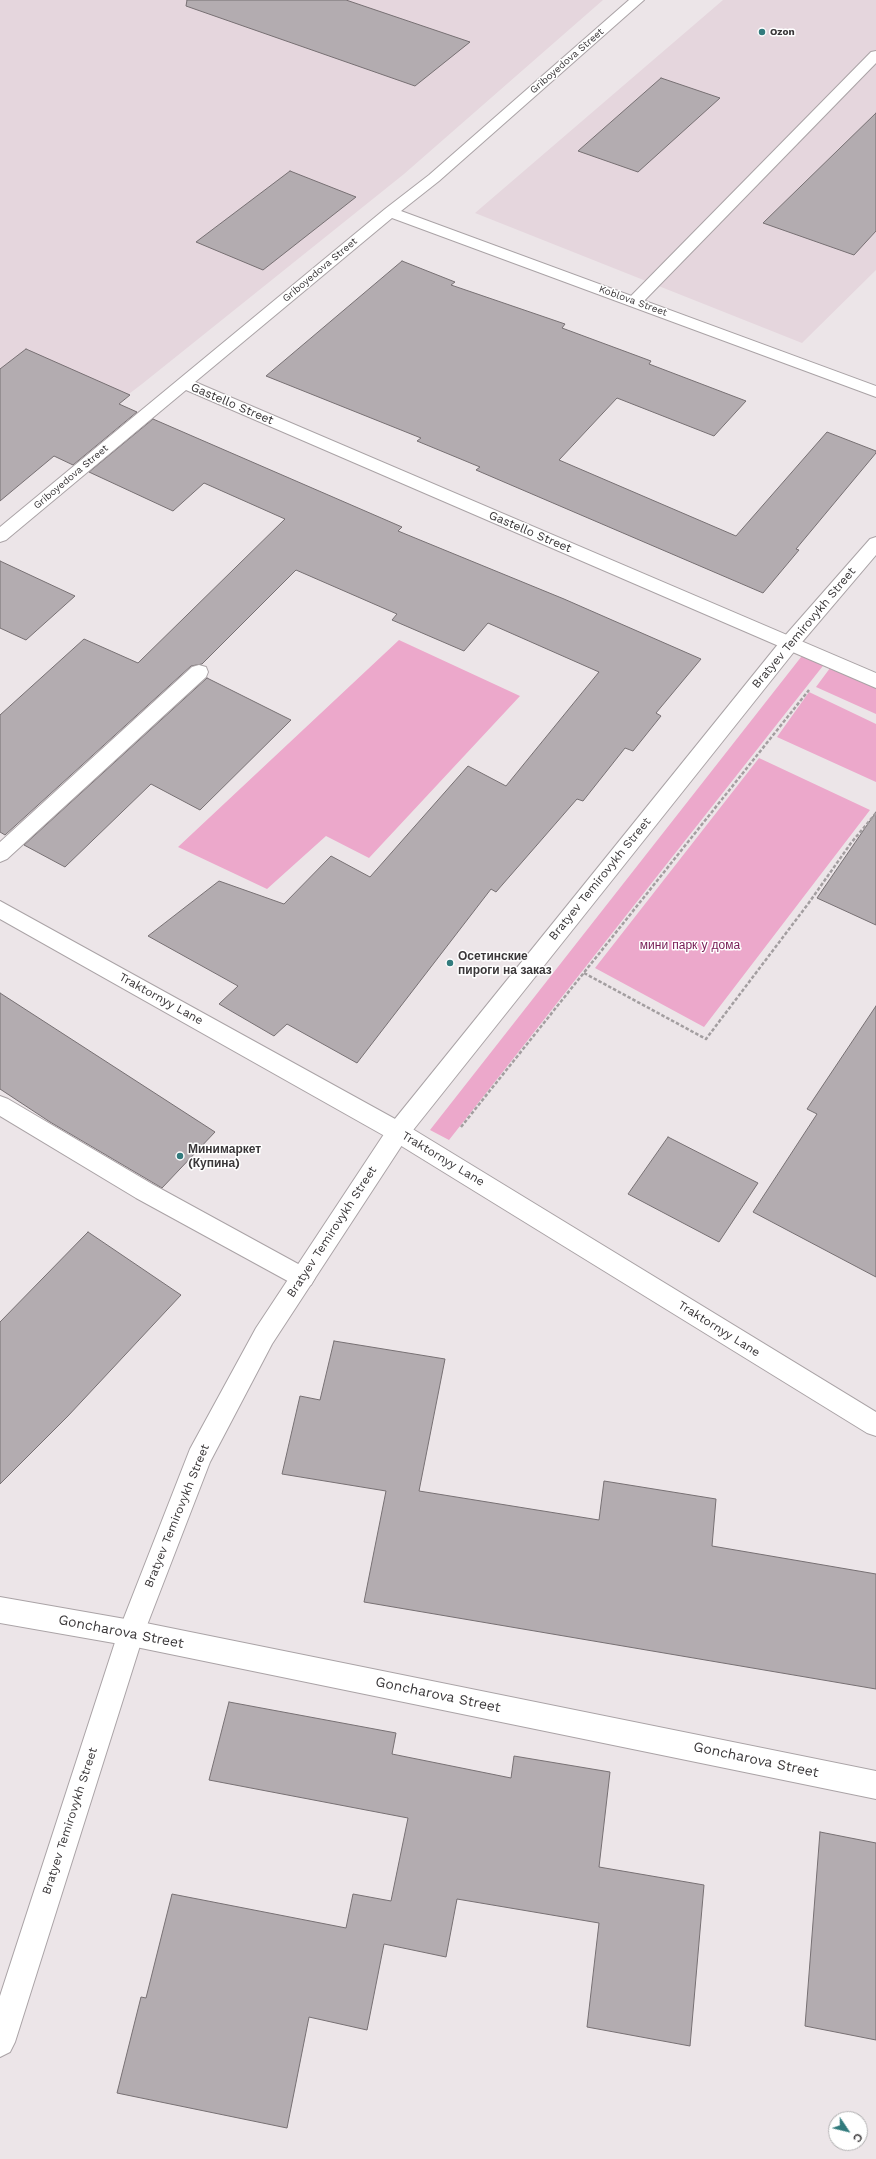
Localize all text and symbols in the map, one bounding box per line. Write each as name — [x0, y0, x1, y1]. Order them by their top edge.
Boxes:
street label: Griboyedova Street — [528, 26, 606, 96]
place label: Ozon — [770, 26, 795, 38]
marker: Ozon — [757, 27, 767, 37]
street label: Griboyedova Street — [280, 235, 360, 305]
street label: Koblova Street — [597, 283, 669, 319]
street label: Gastello Street — [188, 380, 276, 428]
street label: Griboyedova Street — [31, 442, 111, 512]
street label: Gastello Street — [486, 508, 574, 556]
street label: Bratyev Temirovykh Street — [749, 565, 859, 691]
street label: Bratyev Temirovykh Street — [546, 815, 654, 943]
park label: мини парк у дома — [640, 938, 740, 952]
place label: Осетинские пироги на заказ — [458, 949, 552, 977]
marker: Осетинские пироги на заказ — [445, 958, 455, 968]
street label: Traktornyy Lane — [116, 970, 206, 1028]
street label: Traktornyy Lane — [399, 1129, 487, 1189]
place label: Минимаркет (Купина) — [188, 1142, 261, 1170]
marker: Минимаркет (Купина) — [175, 1151, 185, 1161]
street label: Bratyev Temirovykh Street — [284, 1164, 380, 1300]
street label: Traktornyy Lane — [675, 1298, 763, 1360]
street label: Bratyev Temirovykh Street — [142, 1442, 212, 1590]
street label: Goncharova Street — [57, 1612, 185, 1652]
street label: Goncharova Street — [374, 1674, 502, 1716]
street label: Goncharova Street — [692, 1739, 820, 1781]
street label: Bratyev Temirovykh Street — [39, 1746, 101, 1896]
north arrow — [828, 2111, 868, 2151]
text: С — [850, 2131, 865, 2145]

